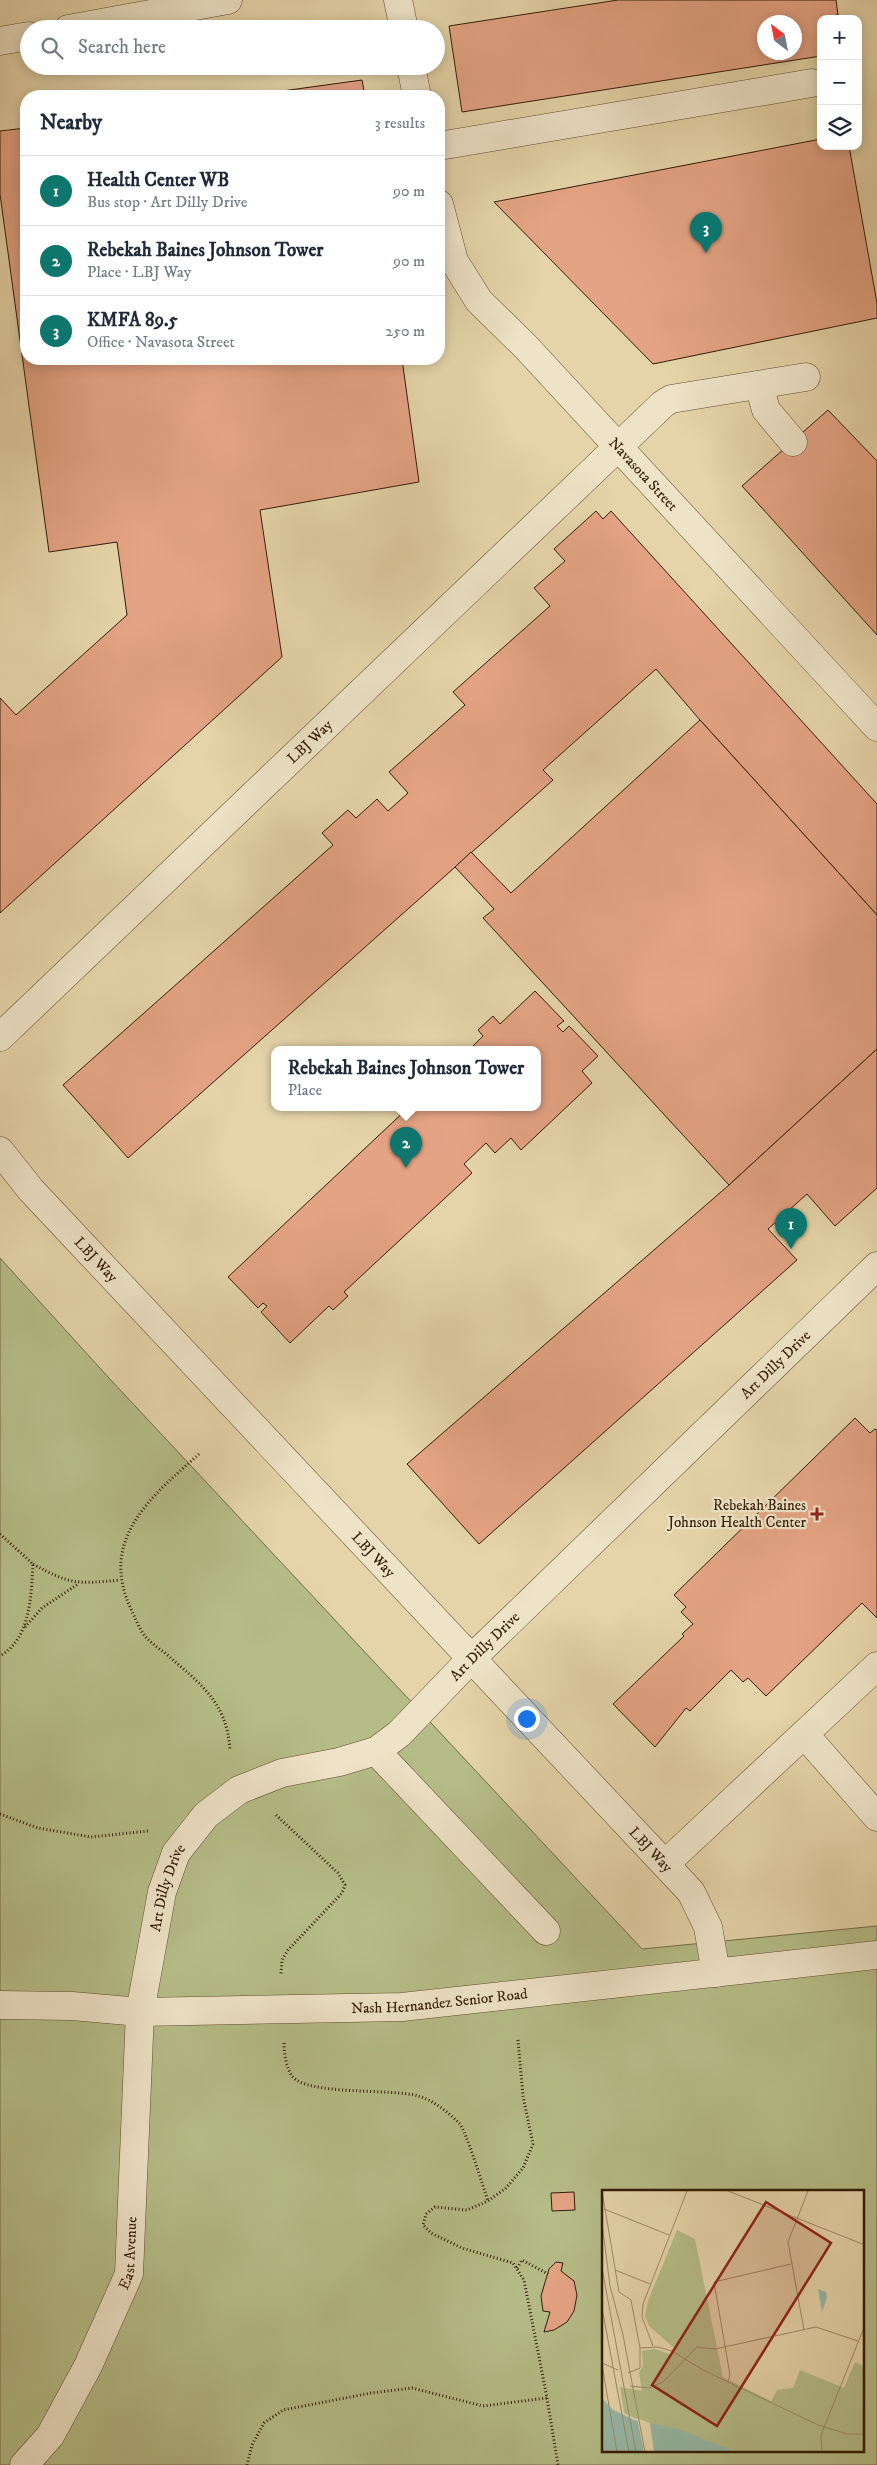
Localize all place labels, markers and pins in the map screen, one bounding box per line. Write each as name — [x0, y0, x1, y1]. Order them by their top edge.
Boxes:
pin: 3 — [690, 212, 722, 253]
pin: 2 — [390, 1127, 422, 1168]
pin: 1 — [775, 1208, 807, 1249]
place label: Rebekah Baines Johnson Health Center — [666, 1496, 806, 1532]
marker: Rebekah Baines Johnson Health Center — [810, 1507, 824, 1521]

